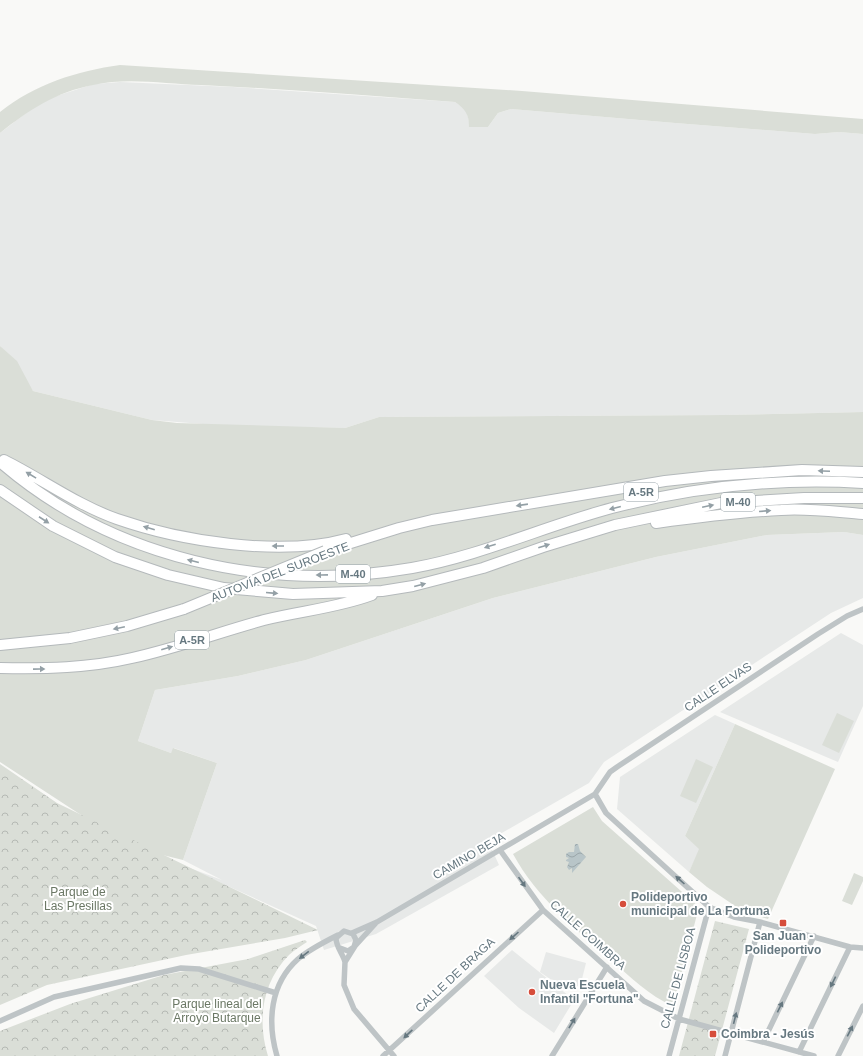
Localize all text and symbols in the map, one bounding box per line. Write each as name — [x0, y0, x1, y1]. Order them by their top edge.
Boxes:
one-way arrow — [818, 467, 830, 474]
one-way arrow — [26, 471, 36, 479]
road number: A-5R — [624, 483, 658, 501]
road number: M-40 — [721, 493, 755, 511]
one-way arrow — [516, 502, 528, 508]
one-way arrow — [702, 503, 714, 509]
one-way arrow — [608, 505, 621, 511]
one-way arrow — [759, 508, 771, 514]
one-way arrow — [38, 516, 49, 524]
one-way arrow — [143, 525, 155, 531]
street label: AUTOVÍA DEL SUROESTE — [208, 538, 351, 605]
one-way arrow — [271, 543, 284, 549]
one-way arrow — [484, 543, 496, 549]
one-way arrow — [539, 543, 551, 549]
one-way arrow — [187, 558, 199, 564]
road number: M-40 — [336, 565, 370, 583]
one-way arrow — [315, 572, 328, 578]
one-way arrow — [414, 581, 426, 587]
one-way arrow — [266, 589, 278, 596]
one-way arrow — [113, 625, 125, 631]
road number: A-5R — [175, 631, 209, 649]
one-way arrow — [161, 645, 173, 651]
street label: CALLE ELVAS — [682, 659, 754, 715]
one-way arrow — [33, 666, 46, 672]
street label: CAMINO BEJA — [430, 830, 508, 882]
one-way arrow — [675, 876, 685, 885]
one-way arrow — [518, 877, 526, 887]
park label: Parque de Las Presillas — [44, 885, 112, 913]
place label: Polideportivo municipal de La Fortuna — [631, 890, 770, 918]
street label: CALLE COIMBRA — [547, 897, 629, 973]
marker: Polideportivo municipal de La Fortuna — [618, 899, 628, 909]
marker: San Juan - Polideportivo — [778, 918, 788, 928]
street label: CALLE DE LISBOA — [658, 926, 698, 1030]
place label: San Juan - Polideportivo — [745, 929, 821, 957]
one-way arrow — [509, 931, 519, 941]
street label: CALLE DE BRAGA — [412, 935, 498, 1015]
one-way arrow — [299, 950, 310, 959]
one-way arrow — [830, 976, 836, 988]
place label: Nueva Escuela Infantil "Fortuna" — [540, 978, 639, 1006]
marker: Nueva Escuela Infantil "Fortuna" — [527, 987, 537, 997]
park label: Parque lineal del Arroyo Butarque — [172, 997, 262, 1025]
one-way arrow — [777, 1001, 783, 1012]
one-way arrow — [733, 1012, 739, 1024]
one-way arrow — [568, 1018, 576, 1028]
one-way arrow — [847, 1025, 853, 1037]
place label: Coimbra - Jesús — [721, 1027, 815, 1041]
one-way arrow — [403, 1029, 413, 1038]
marker: Coimbra - Jesús — [708, 1029, 718, 1039]

